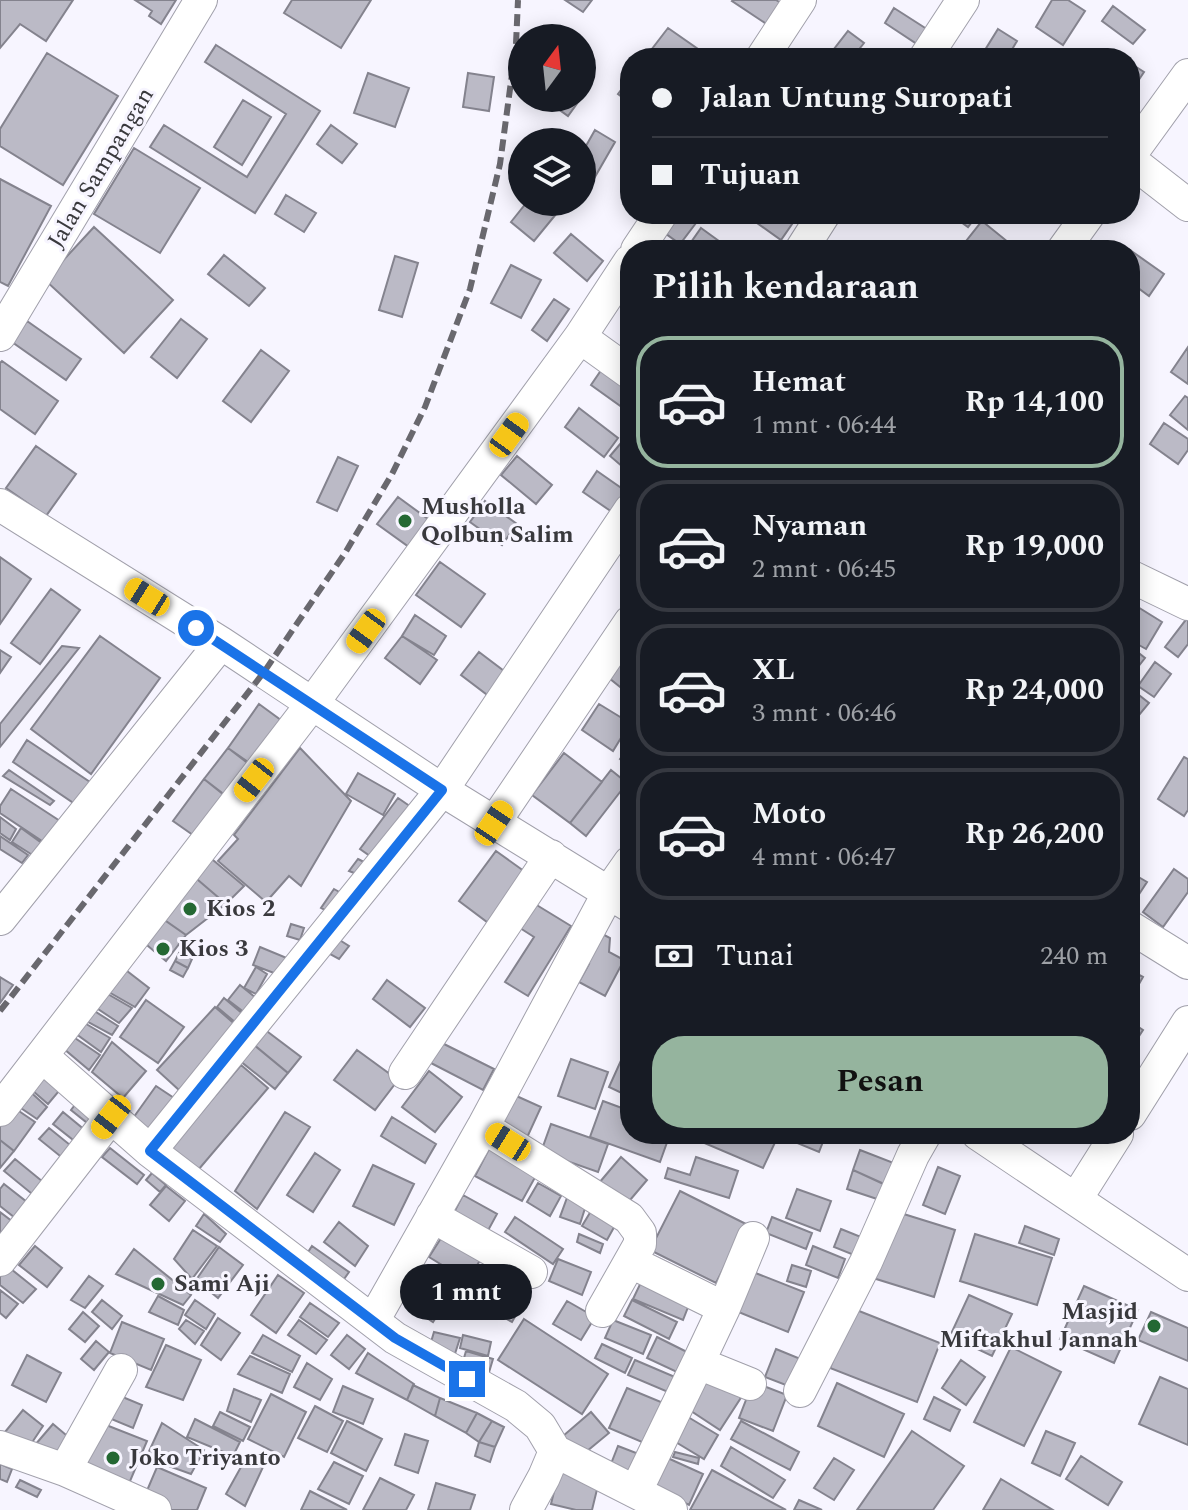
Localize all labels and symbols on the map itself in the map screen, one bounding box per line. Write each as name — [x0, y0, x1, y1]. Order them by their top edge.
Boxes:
north arrow — [508, 24, 596, 112]
street label: Jalan Sampangan — [39, 80, 163, 255]
car — [485, 409, 533, 461]
place label: Musholla Qolbun Salim — [421, 489, 574, 553]
marker: Musholla Qolbun Salim — [396, 512, 414, 530]
car — [120, 574, 174, 620]
car — [342, 605, 390, 657]
route start — [178, 610, 214, 646]
car — [230, 754, 278, 806]
car — [471, 796, 517, 850]
place label: Kios 2 — [206, 891, 275, 927]
marker: Kios 2 — [181, 900, 199, 918]
place label: Kios 3 — [179, 931, 248, 967]
marker: Kios 3 — [154, 940, 172, 958]
car — [87, 1091, 135, 1143]
car — [481, 1119, 535, 1165]
callout: 1 mnt — [401, 1263, 533, 1319]
place label: Sami Aji — [174, 1266, 270, 1302]
marker: Sami Aji — [149, 1275, 167, 1293]
place label: Masjid Miftakhul Jannah — [939, 1294, 1138, 1358]
marker: Masjid Miftakhul Jannah — [1145, 1317, 1163, 1335]
route end — [449, 1361, 485, 1397]
place label: Joko Triyanto — [129, 1440, 281, 1476]
marker: Joko Triyanto — [104, 1449, 122, 1467]

